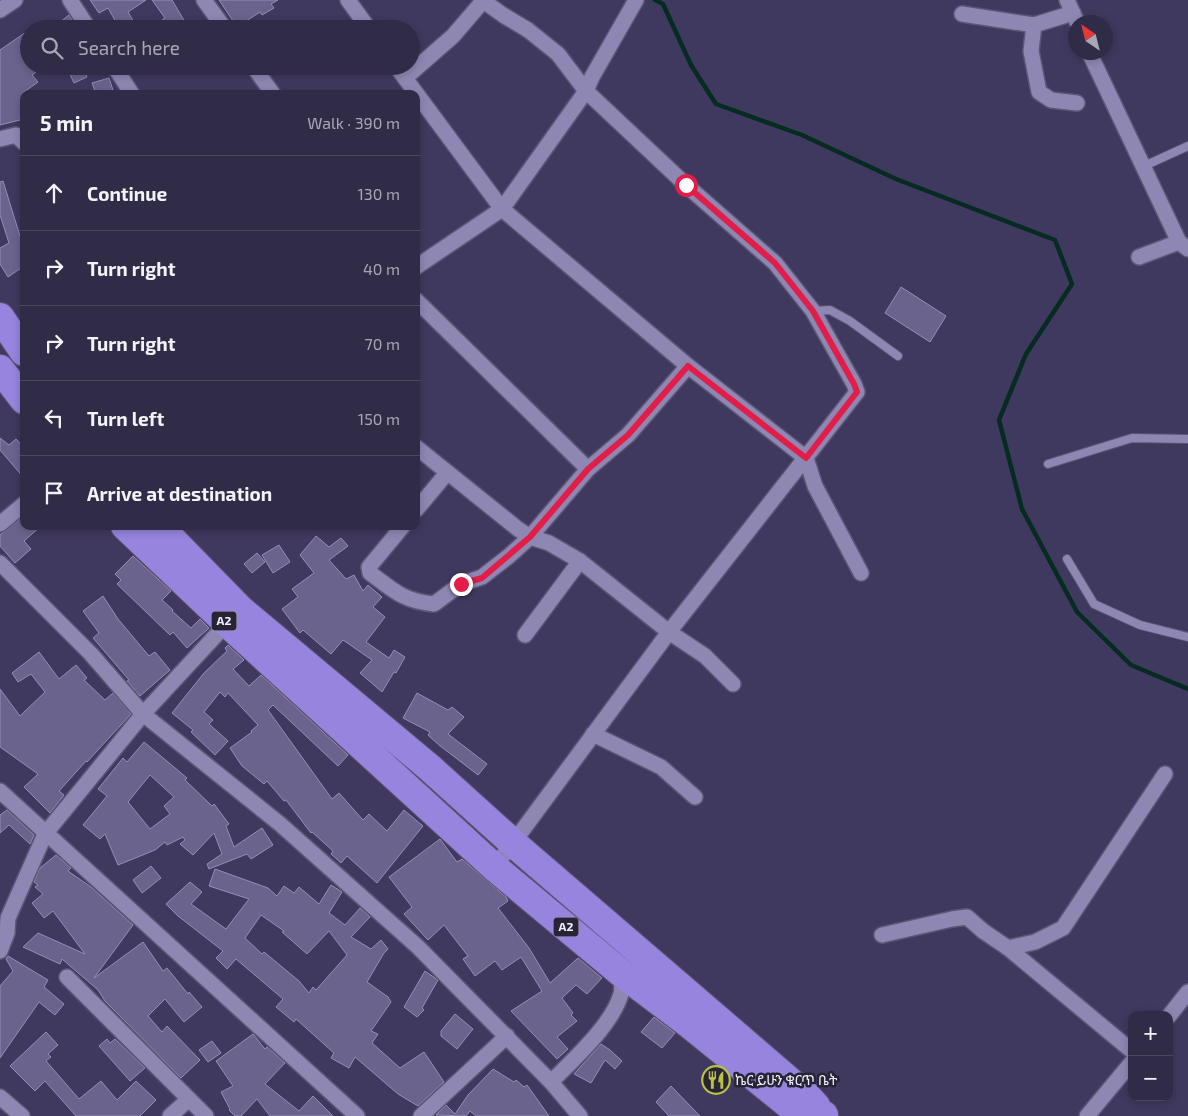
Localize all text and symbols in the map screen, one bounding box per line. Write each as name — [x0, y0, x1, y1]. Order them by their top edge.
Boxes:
north arrow — [1068, 15, 1113, 60]
search box — [20, 20, 420, 75]
icon: search — [38, 34, 66, 62]
text: Search here — [78, 36, 180, 59]
text: 5 min — [40, 110, 93, 135]
text: Walk · 390 m — [307, 113, 400, 132]
route start — [675, 174, 698, 197]
icon: ahead — [40, 179, 68, 207]
text: Continue — [87, 182, 167, 205]
text: 130 m — [358, 184, 400, 203]
icon: right — [40, 254, 68, 282]
text: Turn right — [87, 257, 175, 280]
text: 40 m — [363, 259, 400, 278]
icon: right — [40, 329, 68, 357]
text: Turn right — [87, 332, 175, 355]
text: 70 m — [365, 334, 400, 353]
icon: left — [40, 404, 68, 432]
text: Turn left — [87, 407, 164, 430]
text: 150 m — [358, 409, 400, 428]
icon: arrive — [40, 479, 68, 507]
text: Arrive at destination — [87, 482, 272, 505]
route end — [450, 573, 473, 596]
road number: A2 — [212, 612, 236, 630]
road number: A2 — [554, 918, 578, 936]
map controls — [1128, 1011, 1173, 1101]
button: + — [1128, 1011, 1173, 1056]
button: − — [1128, 1056, 1173, 1101]
restaurant icon: ኬር ይሁን ቁርጥ ቤት — [701, 1065, 731, 1095]
place label: ኬር ይሁን ቁርጥ ቤት — [735, 1071, 838, 1088]

